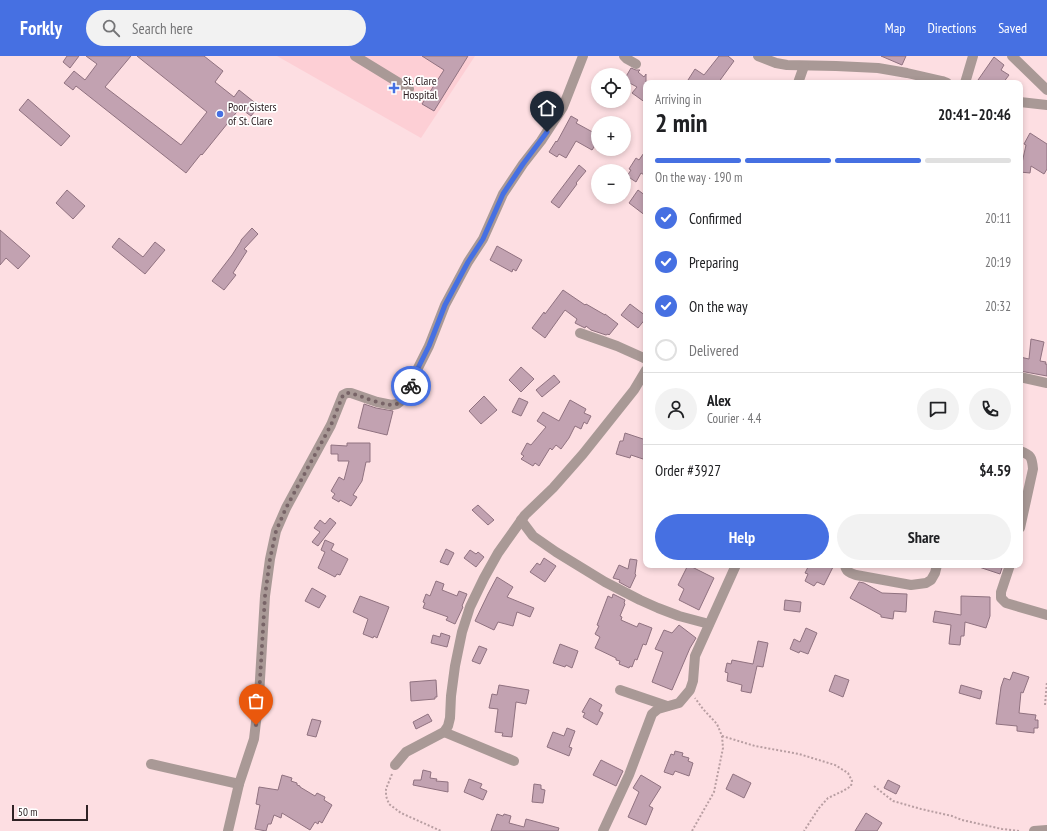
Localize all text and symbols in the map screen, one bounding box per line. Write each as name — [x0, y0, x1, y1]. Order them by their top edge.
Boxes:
search box — [86, 10, 366, 46]
text: Forkly — [20, 16, 62, 40]
icon: search — [100, 17, 122, 39]
text: Search here — [132, 19, 193, 38]
text: Map — [885, 19, 905, 37]
text: Directions — [927, 19, 976, 37]
text: Saved — [998, 19, 1027, 37]
map controls — [591, 68, 631, 204]
button: locate — [591, 68, 631, 108]
place label: St. Clare Hospital — [403, 73, 438, 102]
marker: St. Clare Hospital — [388, 82, 400, 94]
pin — [530, 91, 564, 132]
text: Arriving in — [655, 91, 702, 108]
icon: home — [536, 97, 558, 119]
place label: Poor Sisters of St. Clare — [228, 99, 277, 128]
text: 20:41–20:46 — [938, 105, 1011, 124]
text: 2 min — [655, 106, 708, 139]
marker: Poor Sisters of St. Clare — [215, 109, 225, 119]
button: + — [591, 116, 631, 156]
button: − — [591, 164, 631, 204]
text: On the way · 190 m — [655, 169, 742, 186]
icon: check — [655, 207, 677, 229]
text: Confirmed — [689, 209, 742, 228]
text: 20:11 — [985, 210, 1011, 227]
icon: check — [655, 251, 677, 273]
text: Preparing — [689, 253, 739, 272]
text: 20:19 — [985, 254, 1011, 271]
icon: check — [655, 295, 677, 317]
text: On the way — [689, 297, 748, 316]
text: 20:32 — [985, 298, 1011, 315]
text: Delivered — [689, 341, 739, 360]
courier — [391, 366, 431, 406]
icon: bike — [400, 375, 422, 397]
button: person — [655, 388, 697, 430]
button: chat — [917, 388, 959, 430]
button: phone — [969, 388, 1011, 430]
text: Alex — [707, 391, 731, 410]
text: Courier · 4.4 — [707, 410, 761, 427]
text: Order #3927 — [655, 461, 721, 480]
text: $4.59 — [979, 461, 1011, 480]
button: Help — [655, 514, 829, 560]
button: Share — [837, 514, 1011, 560]
pin — [239, 684, 273, 725]
icon: bag — [245, 690, 267, 712]
scale bar — [12, 803, 88, 822]
text: 50 m — [18, 805, 37, 819]

